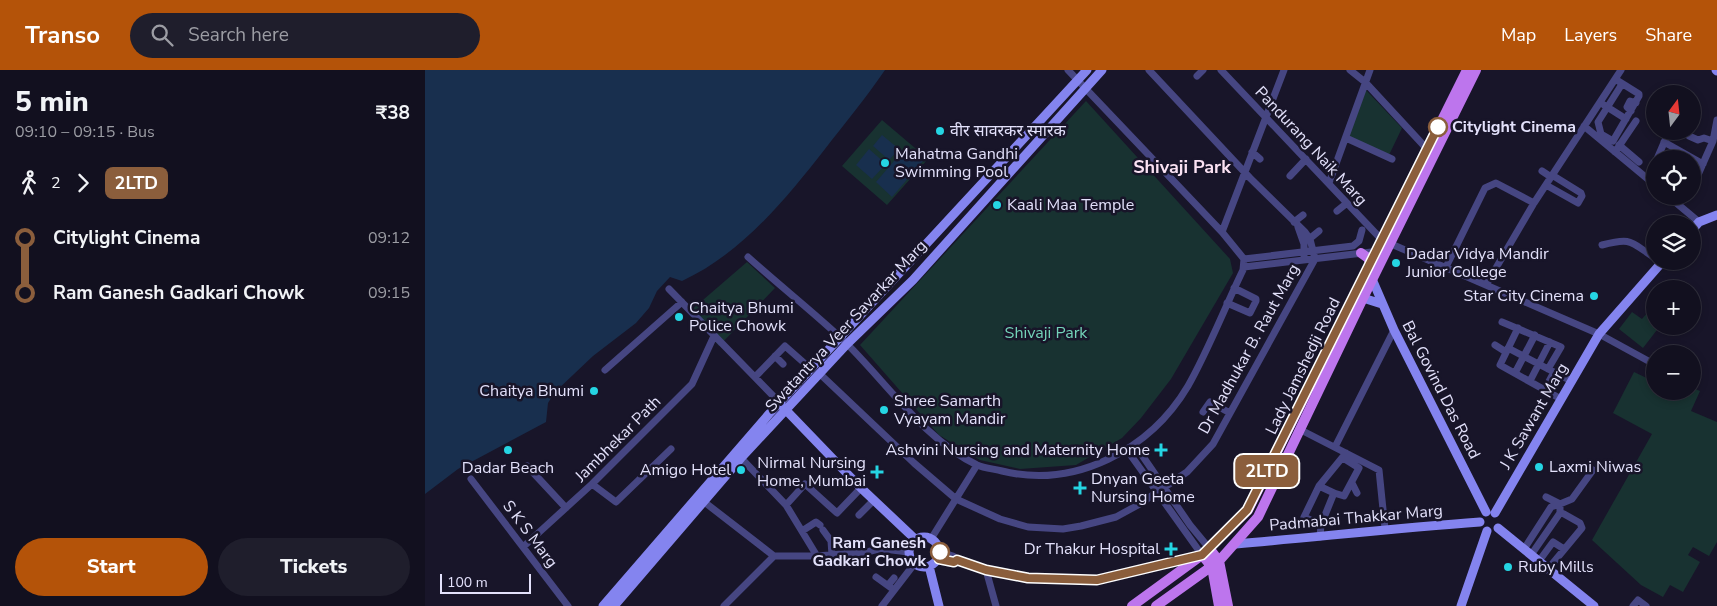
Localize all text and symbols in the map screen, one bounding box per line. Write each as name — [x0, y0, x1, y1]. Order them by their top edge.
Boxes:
search box — [130, 13, 480, 58]
text: Transo — [25, 19, 100, 51]
icon: search — [148, 21, 176, 49]
text: Search here — [188, 22, 289, 48]
text: Map — [1501, 23, 1536, 47]
text: Layers — [1564, 23, 1617, 47]
text: Share — [1645, 23, 1692, 47]
street label: Pandurang Naik Marg — [1250, 82, 1372, 210]
text: 5 min — [15, 83, 89, 121]
north arrow — [1646, 85, 1701, 140]
map controls — [1646, 85, 1701, 400]
text: ₹38 — [376, 100, 410, 126]
place label: Citylight Cinema — [1452, 116, 1576, 138]
marker: Citylight Cinema — [1428, 117, 1448, 137]
place label: वीर सावरकर स्मारक — [950, 120, 1067, 142]
text: 09:10 – 09:15 · Bus — [15, 121, 155, 143]
marker: वीर सावरकर स्मारक — [934, 125, 946, 137]
place label: Mahatma Gandhi Swimming Pool — [895, 143, 1018, 183]
button: locate — [1646, 150, 1701, 205]
district label: Shivaji Park — [1133, 155, 1231, 179]
marker: Mahatma Gandhi Swimming Pool — [879, 157, 891, 169]
icon: walk — [15, 169, 43, 197]
icon: forward — [69, 169, 97, 197]
text: 2LTD — [115, 171, 158, 195]
text: 2 — [51, 172, 61, 194]
place label: Kaali Maa Temple — [1007, 194, 1134, 216]
marker: Kaali Maa Temple — [991, 199, 1003, 211]
button: layers — [1646, 215, 1701, 270]
text: Citylight Cinema — [53, 225, 200, 251]
text: 09:12 — [368, 227, 410, 249]
street label: Swatantrya Veer Savarkar Marg — [760, 235, 932, 417]
place label: Dadar Vidya Mandir Junior College — [1405, 243, 1549, 283]
marker: Dadar Vidya Mandir Junior College — [1390, 257, 1402, 269]
street label: Dr Madhukar B. Raut Marg — [1193, 260, 1305, 438]
text: Ram Ganesh Gadkari Chowk — [53, 280, 304, 306]
button: + — [1646, 280, 1701, 335]
text: 09:15 — [368, 282, 410, 304]
place label: Star City Cinema — [1463, 285, 1584, 307]
marker: Star City Cinema — [1588, 290, 1600, 302]
street label: Lady Jamshedji Road — [1260, 294, 1346, 438]
place label: Chaitya Bhumi Police Chowk — [689, 297, 794, 337]
marker: Chaitya Bhumi Police Chowk — [673, 311, 685, 323]
street label: Bal Govind Das Road — [1397, 317, 1485, 463]
park label: Shivaji Park — [1005, 322, 1088, 344]
button: − — [1646, 345, 1701, 400]
street label: J K Sawant Marg — [1494, 359, 1573, 474]
place label: Chaitya Bhumi — [479, 380, 584, 402]
marker: Chaitya Bhumi — [588, 385, 600, 397]
place label: Shree Samarth Vyayam Mandir — [893, 390, 1006, 430]
street label: Jambhekar Path — [569, 391, 666, 488]
marker: Shree Samarth Vyayam Mandir — [878, 404, 890, 416]
place label: Ashvini Nursing and Maternity Home — [885, 439, 1150, 461]
marker: Ashvini Nursing and Maternity Home — [1154, 443, 1168, 457]
marker: Dadar Beach — [502, 444, 514, 456]
place label: Nirmal Nursing Home, Mumbai — [757, 452, 866, 492]
line badge: 2LTD — [1232, 455, 1302, 487]
place label: Laxmi Niwas — [1549, 456, 1641, 478]
place label: Dadar Beach — [462, 457, 554, 479]
place label: Amigo Hotel — [640, 459, 731, 481]
text: 2LTD — [1245, 459, 1289, 483]
marker: Laxmi Niwas — [1533, 461, 1545, 473]
marker: Amigo Hotel — [735, 464, 747, 476]
marker: Nirmal Nursing Home, Mumbai — [870, 465, 884, 479]
place label: Dnyan Geeta Nursing Home — [1091, 468, 1195, 508]
marker: Dnyan Geeta Nursing Home — [1073, 481, 1087, 495]
street label: S K S Marg — [497, 496, 563, 572]
street label: Padmabai Thakkar Marg — [1268, 499, 1444, 537]
place label: Ram Ganesh Gadkari Chowk — [812, 532, 926, 572]
button: Start — [15, 538, 208, 596]
button: Tickets — [218, 538, 410, 596]
place label: Dr Thakur Hospital — [1024, 538, 1160, 560]
marker: Ram Ganesh Gadkari Chowk — [930, 542, 950, 562]
marker: Dr Thakur Hospital — [1164, 542, 1178, 556]
place label: Ruby Mills — [1518, 556, 1594, 578]
marker: Ruby Mills — [1502, 561, 1514, 573]
scale bar — [440, 571, 531, 594]
text: 100 m — [447, 573, 488, 592]

